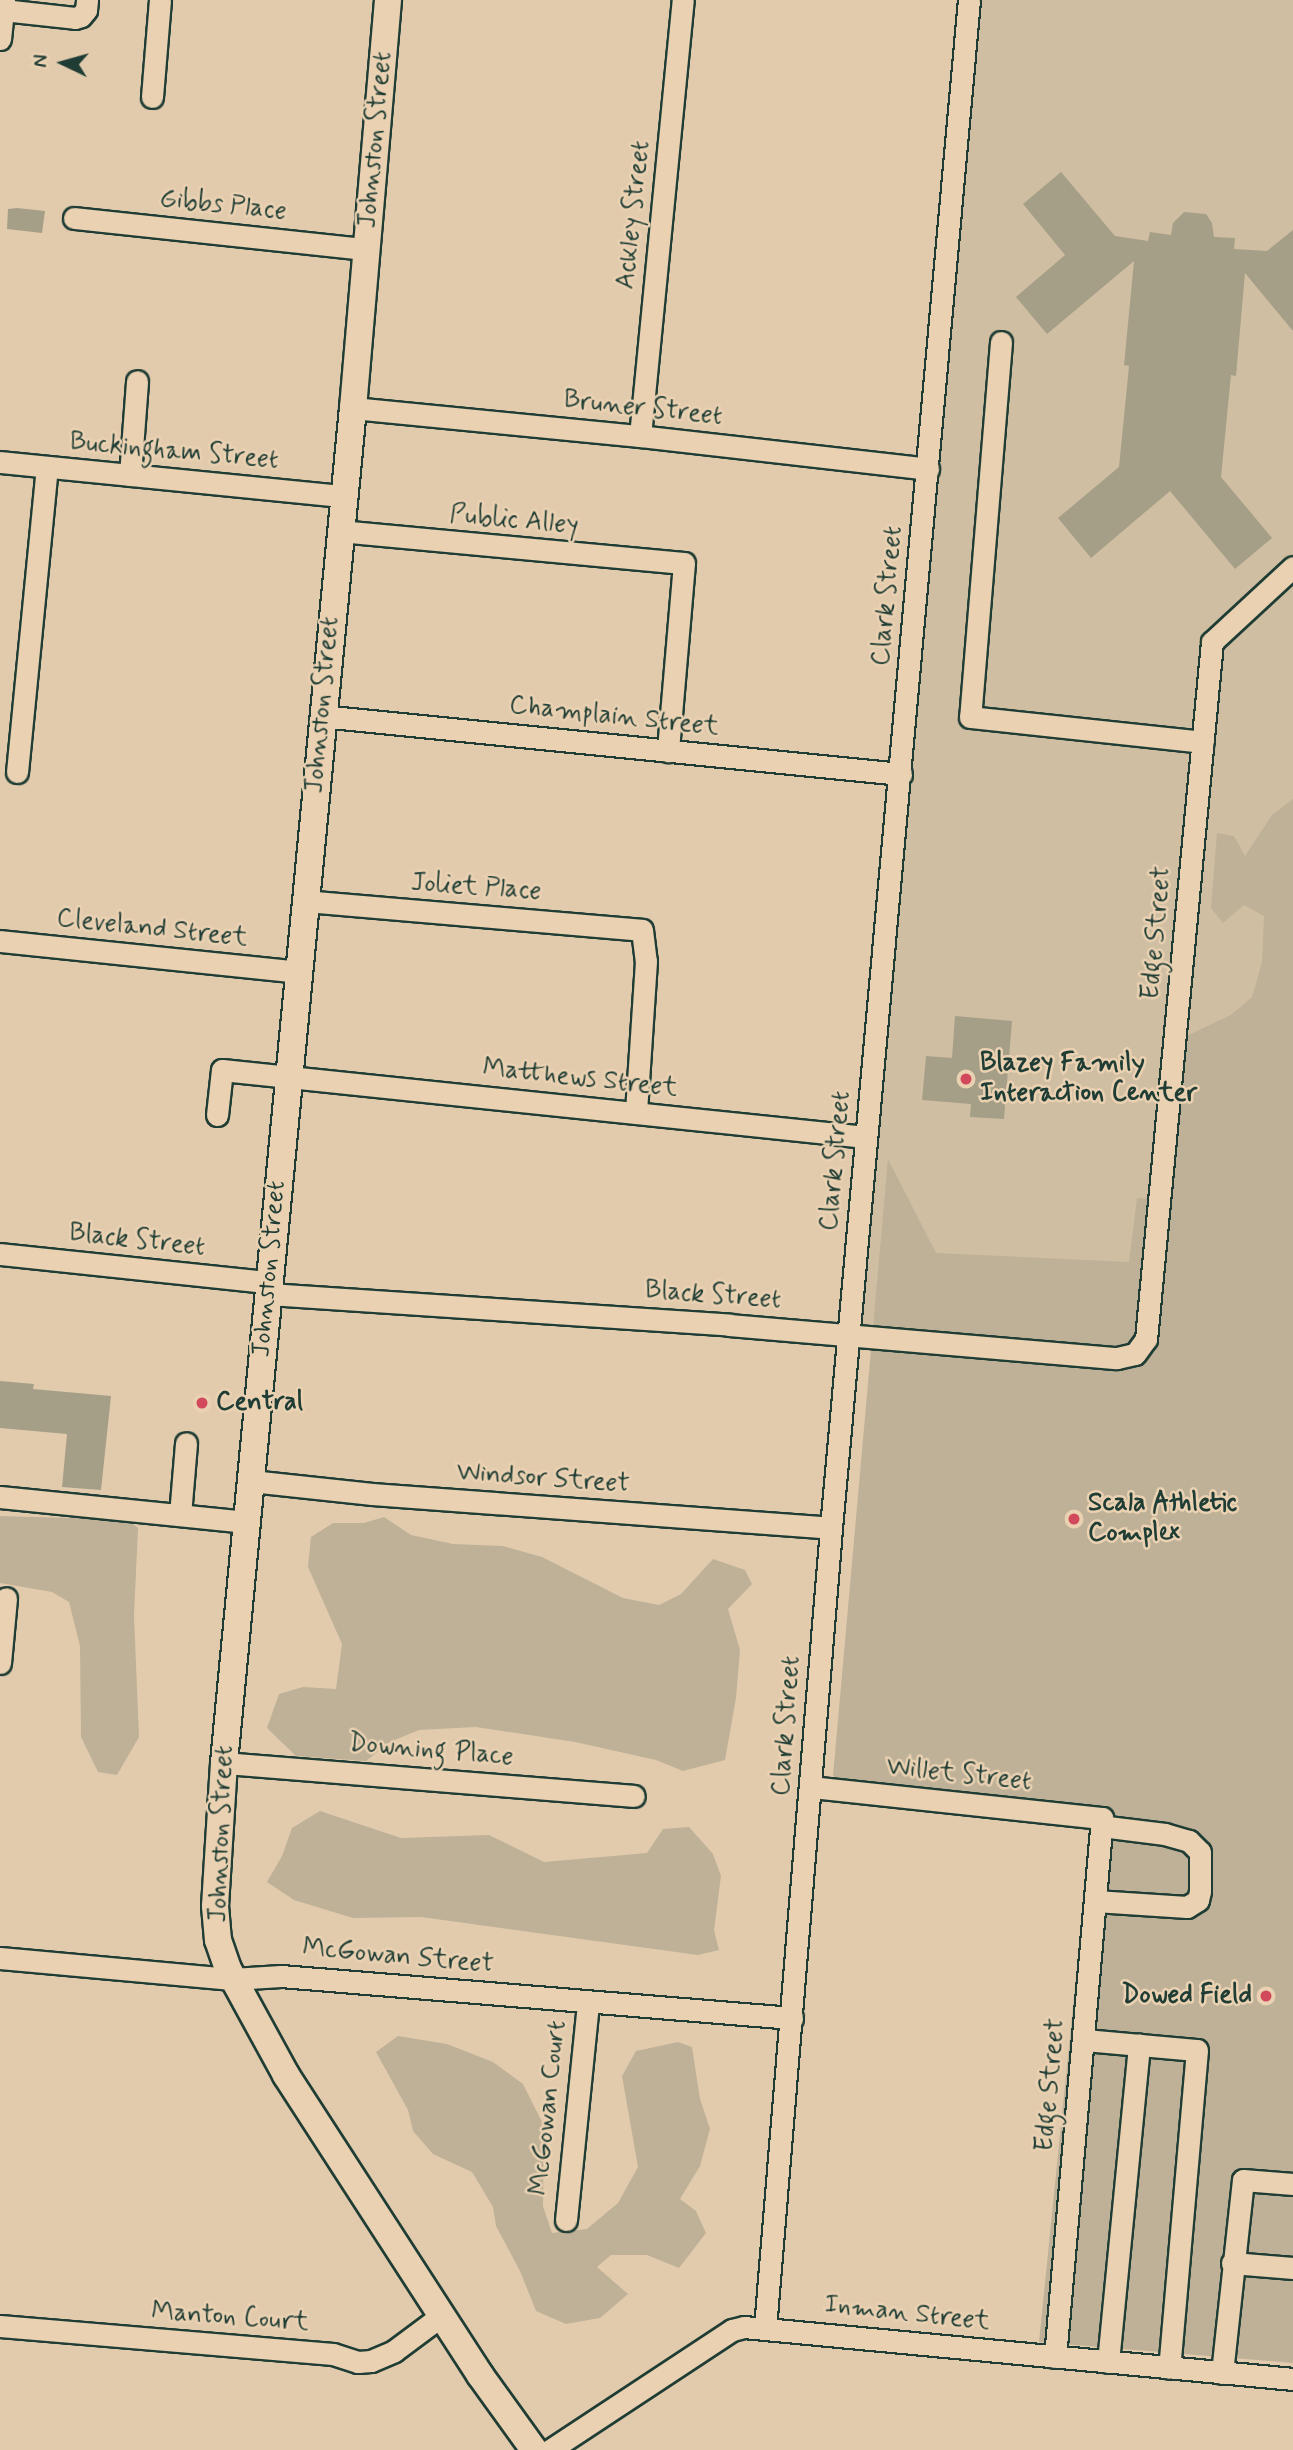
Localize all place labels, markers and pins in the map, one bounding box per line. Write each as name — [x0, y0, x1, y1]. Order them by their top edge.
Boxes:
place label: Blazey Family Interaction Center — [980, 1048, 1192, 1110]
marker: Blazey Family Interaction Center — [958, 1071, 974, 1087]
place label: Central — [216, 1387, 303, 1419]
marker: Central — [194, 1395, 210, 1411]
place label: Scala Athletic Complex — [1088, 1488, 1237, 1550]
marker: Scala Athletic Complex — [1066, 1511, 1082, 1527]
place label: Dowed Field — [1123, 1980, 1252, 2012]
marker: Dowed Field — [1258, 1988, 1274, 2004]

